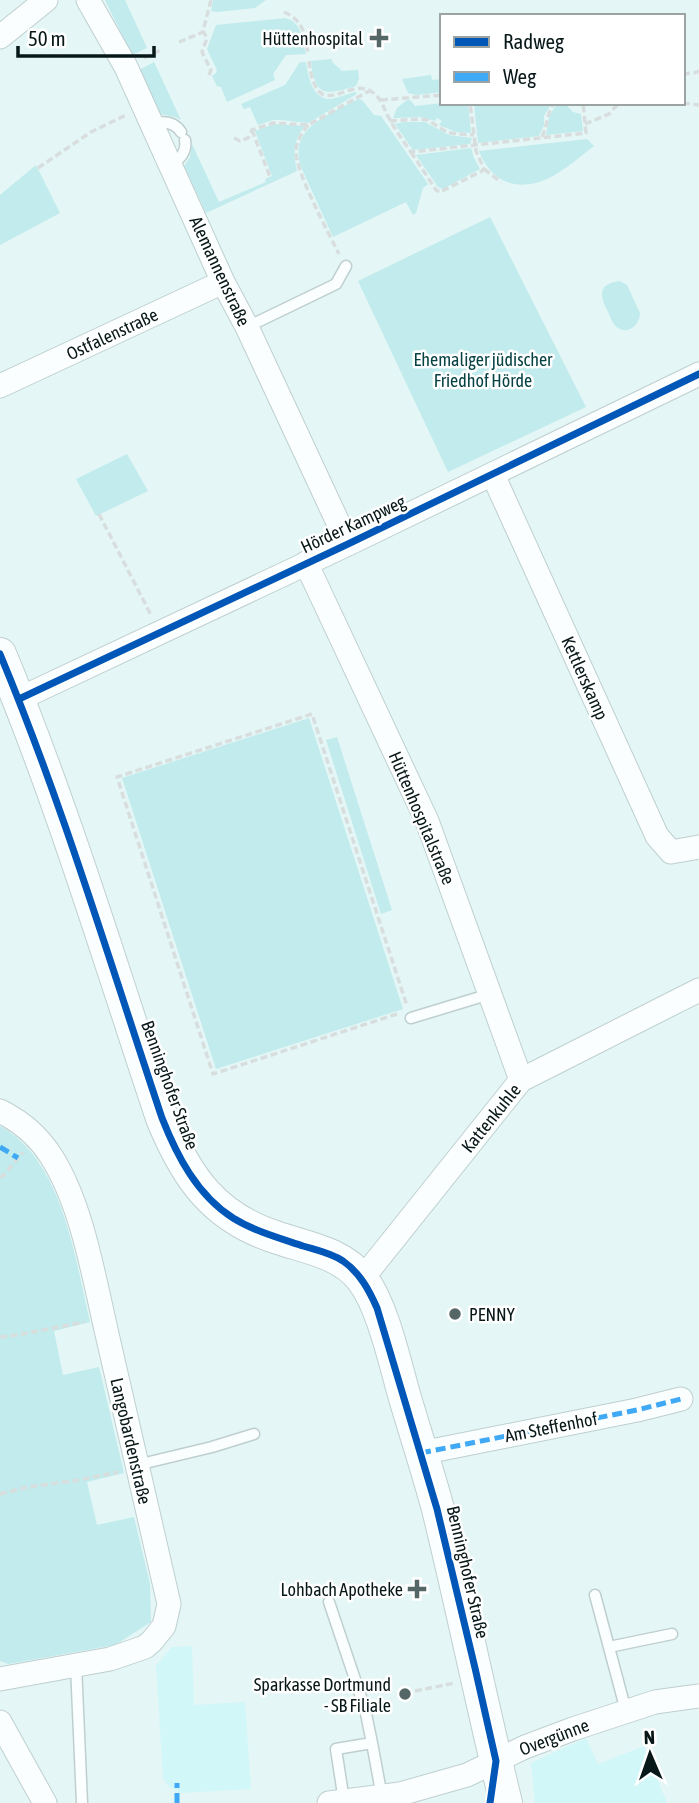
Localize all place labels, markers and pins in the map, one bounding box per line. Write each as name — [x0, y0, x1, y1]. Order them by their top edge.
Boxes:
place label: Hüttenhospital — [262, 28, 363, 49]
marker: Hüttenhospital — [369, 28, 389, 48]
place label: PENNY — [469, 1304, 515, 1325]
marker: PENNY — [447, 1306, 463, 1322]
place label: Lohbach Apotheke — [280, 1579, 403, 1600]
marker: Lohbach Apotheke — [409, 1581, 425, 1597]
place label: Sparkasse Dortmund - SB Filiale — [254, 1674, 391, 1716]
marker: Sparkasse Dortmund - SB Filiale — [397, 1686, 413, 1702]

